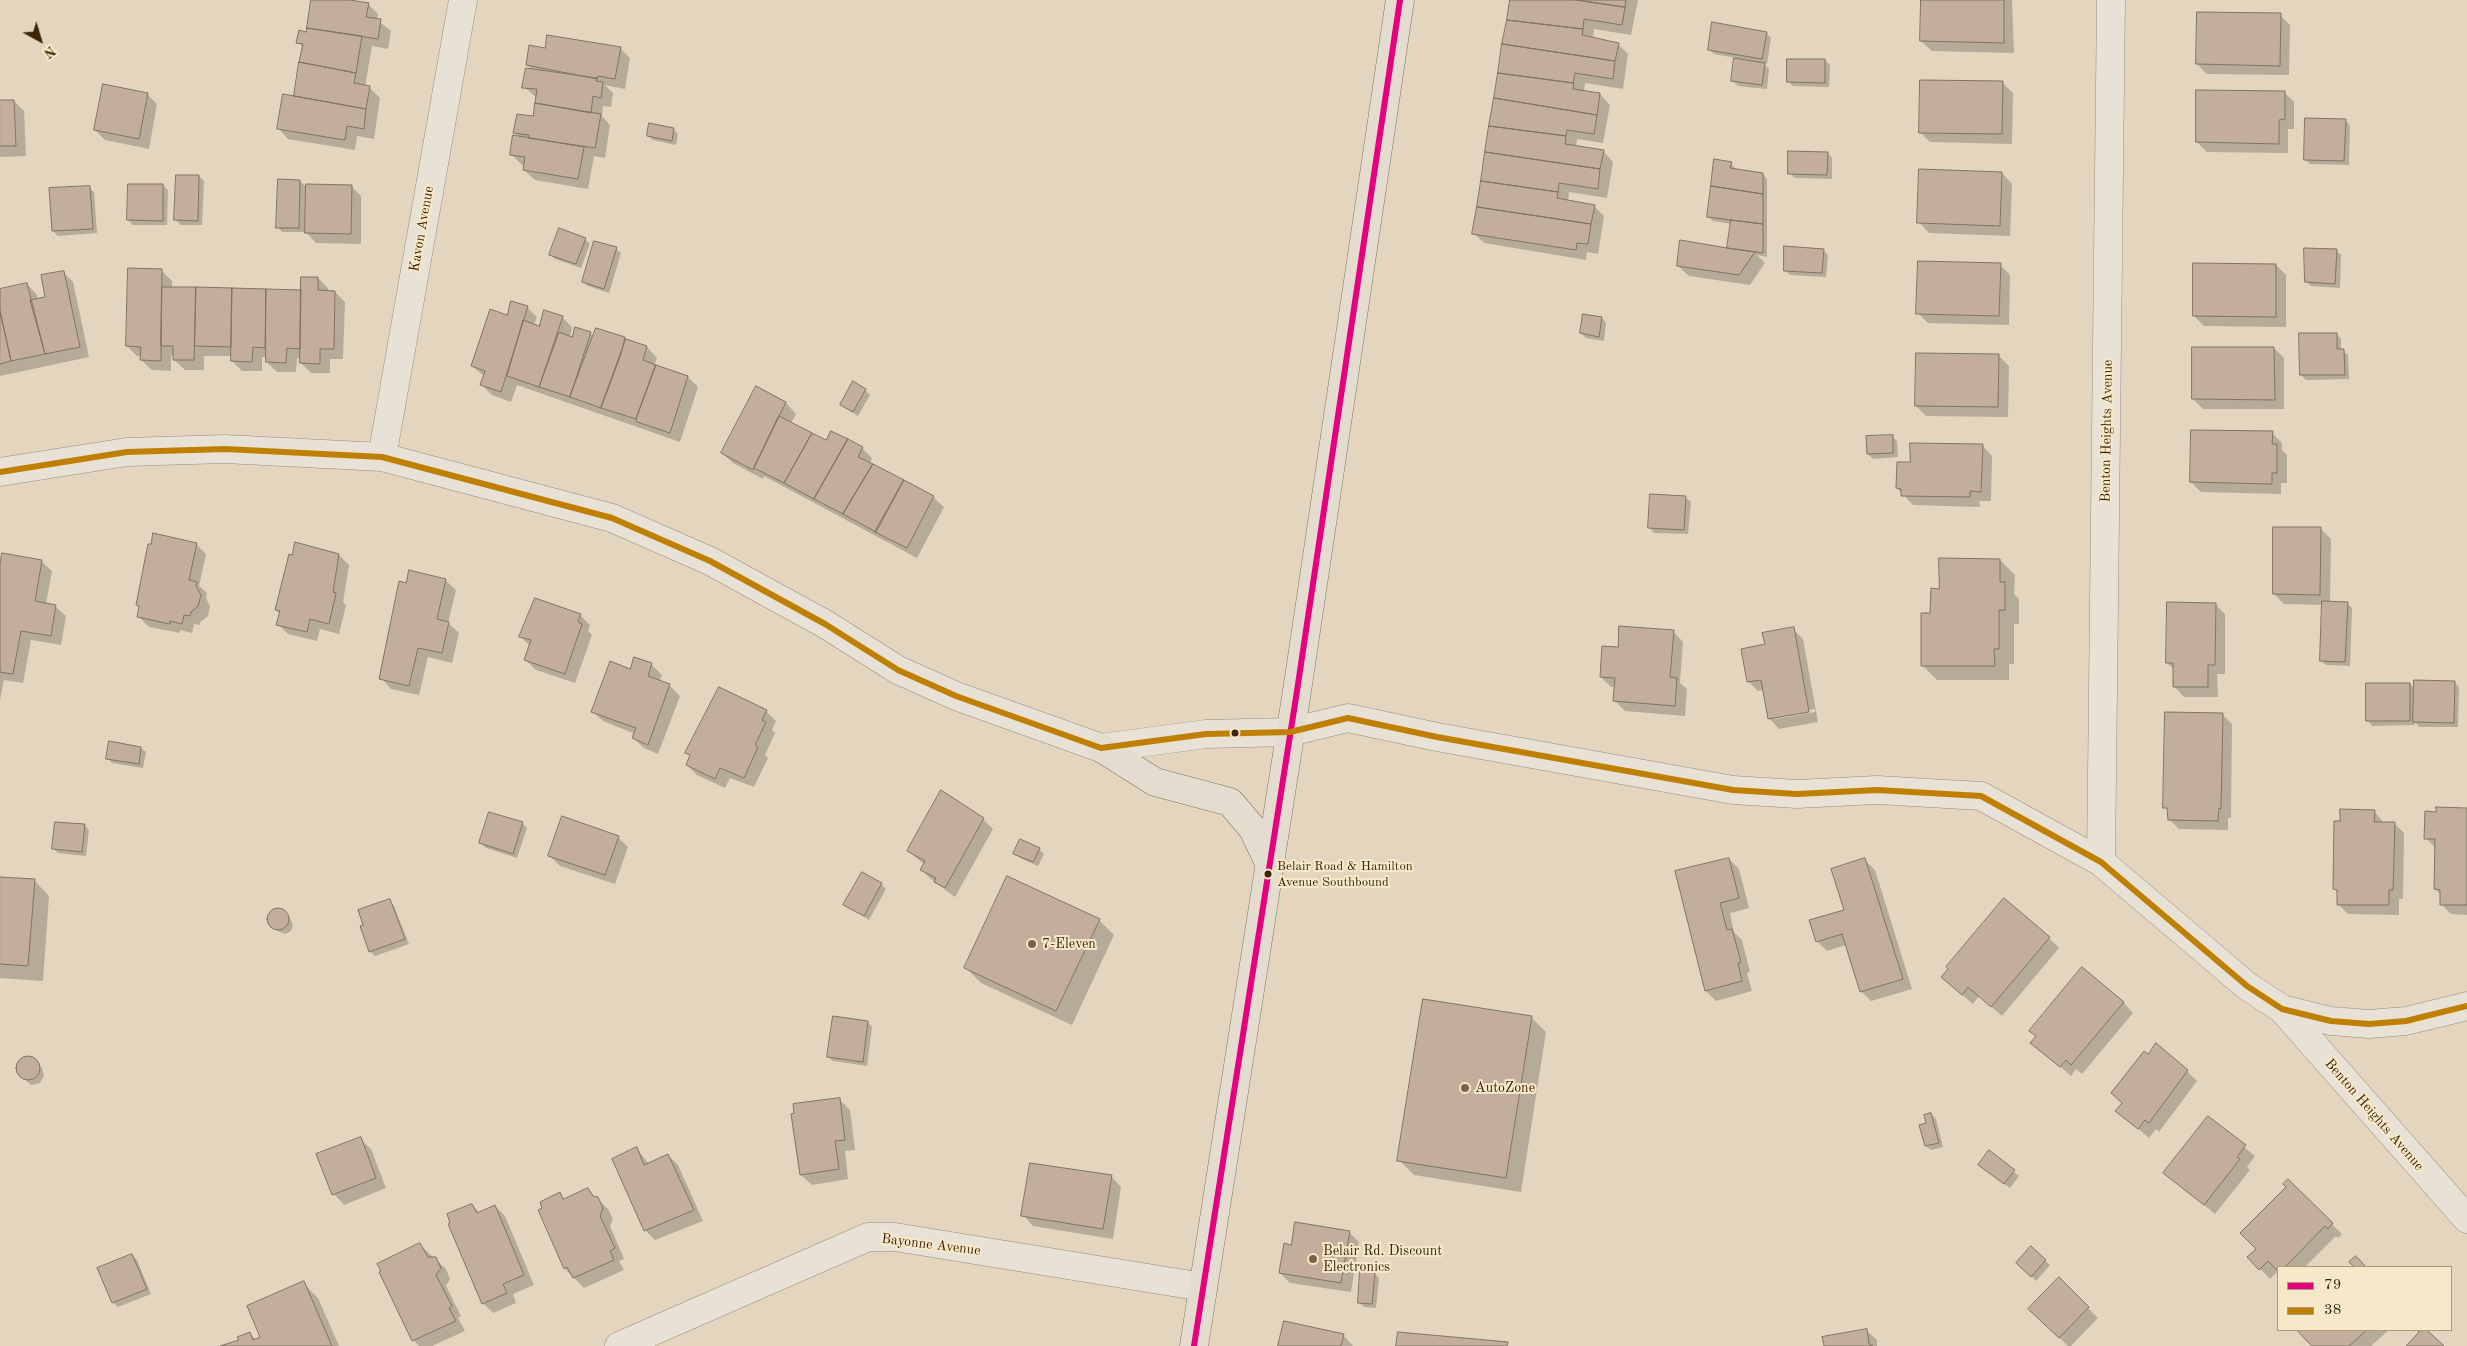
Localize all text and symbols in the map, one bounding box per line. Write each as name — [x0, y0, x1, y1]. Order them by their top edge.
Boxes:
north arrow — [15, 15, 65, 65]
text: N — [41, 43, 58, 60]
street label: Kavon Avenue — [406, 185, 438, 273]
street label: Benton Heights Avenue — [2097, 359, 2117, 503]
unlabelled marker — [1230, 728, 1240, 738]
place label: Belair Road & Hamilton Avenue Southbound — [1277, 859, 1413, 890]
marker: Belair Road & Hamilton Avenue Southbound — [1263, 869, 1273, 879]
place label: 7-Eleven — [1042, 936, 1096, 952]
marker: 7-Eleven — [1026, 938, 1038, 950]
street label: Benton Heights Avenue — [2321, 1056, 2427, 1174]
place label: AutoZone — [1475, 1080, 1535, 1096]
marker: AutoZone — [1459, 1082, 1471, 1094]
street label: Bayonne Avenue — [880, 1231, 982, 1259]
place label: Belair Rd. Discount Electronics — [1323, 1243, 1442, 1276]
marker: Belair Rd. Discount Electronics — [1307, 1253, 1319, 1265]
legend — [2277, 1266, 2452, 1331]
text: 79 — [2324, 1278, 2341, 1293]
text: 38 — [2324, 1303, 2341, 1318]

